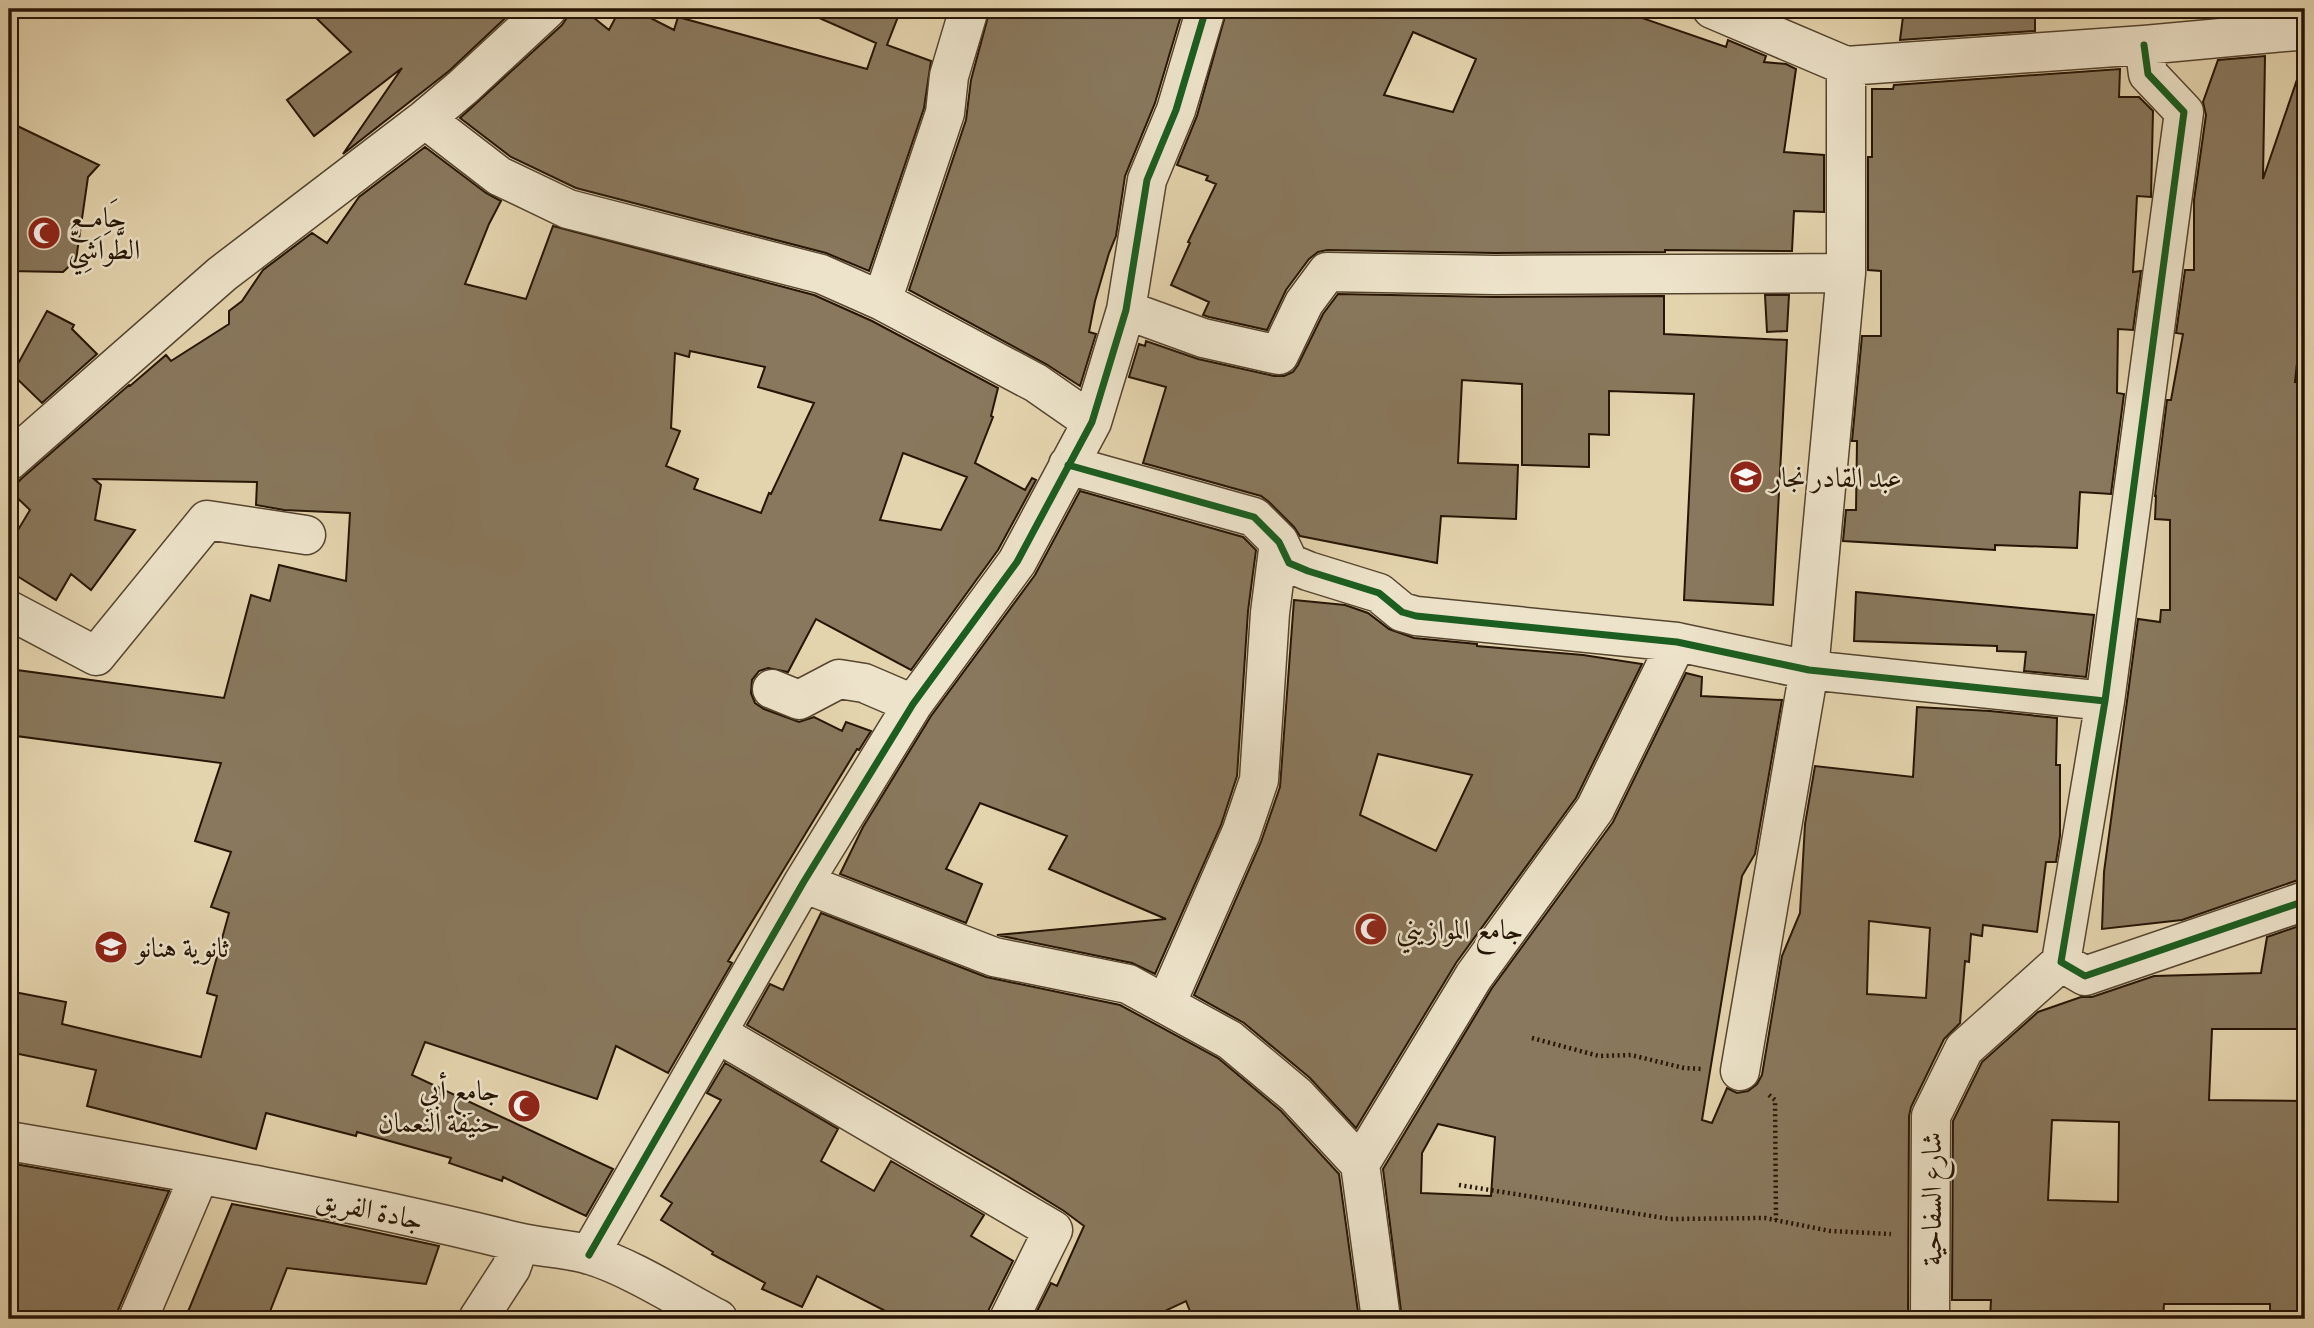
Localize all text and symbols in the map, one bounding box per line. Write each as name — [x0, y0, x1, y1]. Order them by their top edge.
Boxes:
place label: جَامِع الطَّوَاشِيّ — [68, 197, 140, 276]
mosque icon: جَامِع الطَّوَاشِيّ — [25, 214, 63, 252]
school or university icon: عبد القادر نجار — [1727, 458, 1765, 496]
place label: عبد القادر نجار — [1767, 460, 1902, 499]
mosque icon: جامع الموازيني — [1352, 910, 1390, 948]
place label: جامع الموازيني — [1396, 912, 1523, 955]
school or university icon: ثانوية هنانو — [92, 928, 130, 966]
place label: ثانوية هنانو — [133, 930, 229, 969]
place label: جامع أبي حنيفة النعمان — [378, 1071, 500, 1144]
mosque icon: جامع أبي حنيفة النعمان — [505, 1087, 543, 1125]
street label: شارع السفاحية — [1914, 1132, 1955, 1266]
street label: جادة الفريق — [312, 1181, 427, 1242]

